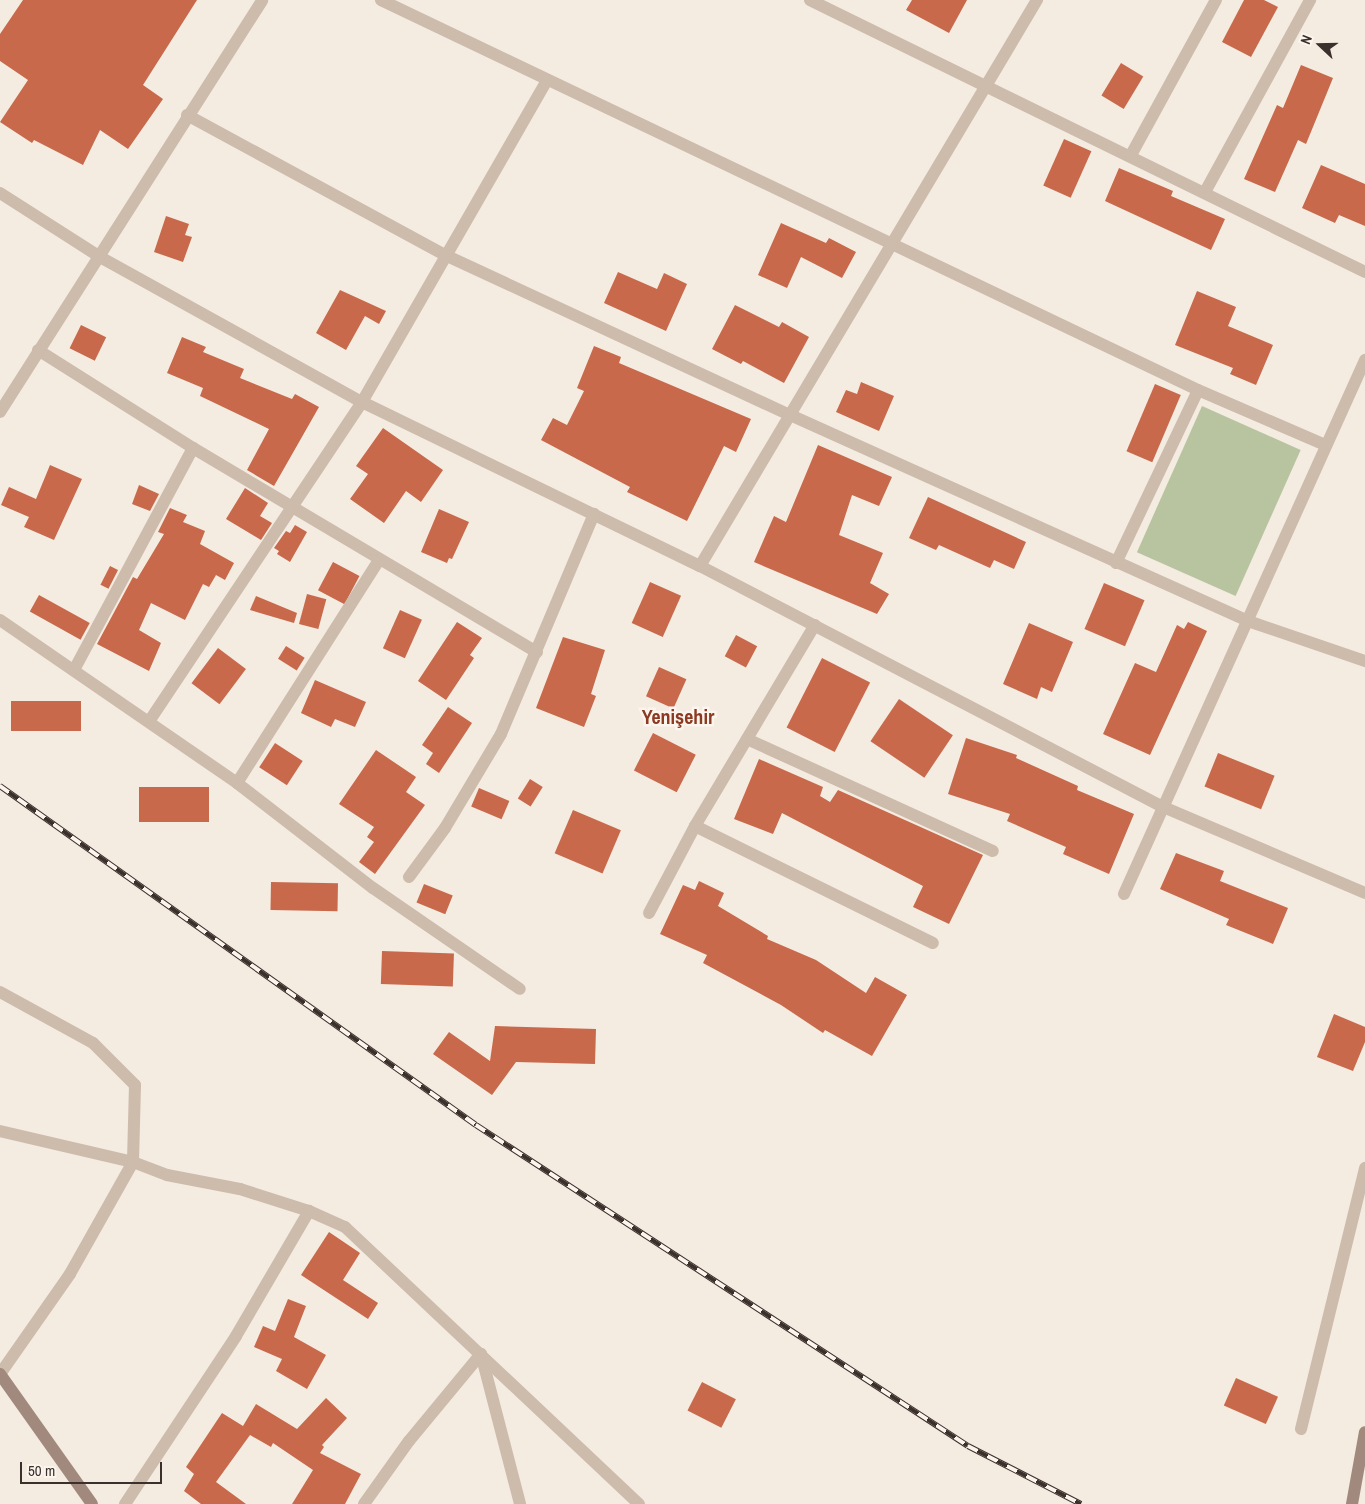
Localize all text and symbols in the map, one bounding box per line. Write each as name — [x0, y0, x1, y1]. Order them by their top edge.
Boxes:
north arrow — [1295, 20, 1345, 70]
text: N — [1296, 33, 1316, 47]
district label: Yenişehir — [642, 704, 714, 728]
scale bar — [22, 1452, 165, 1484]
text: 50 m — [28, 1460, 55, 1481]

